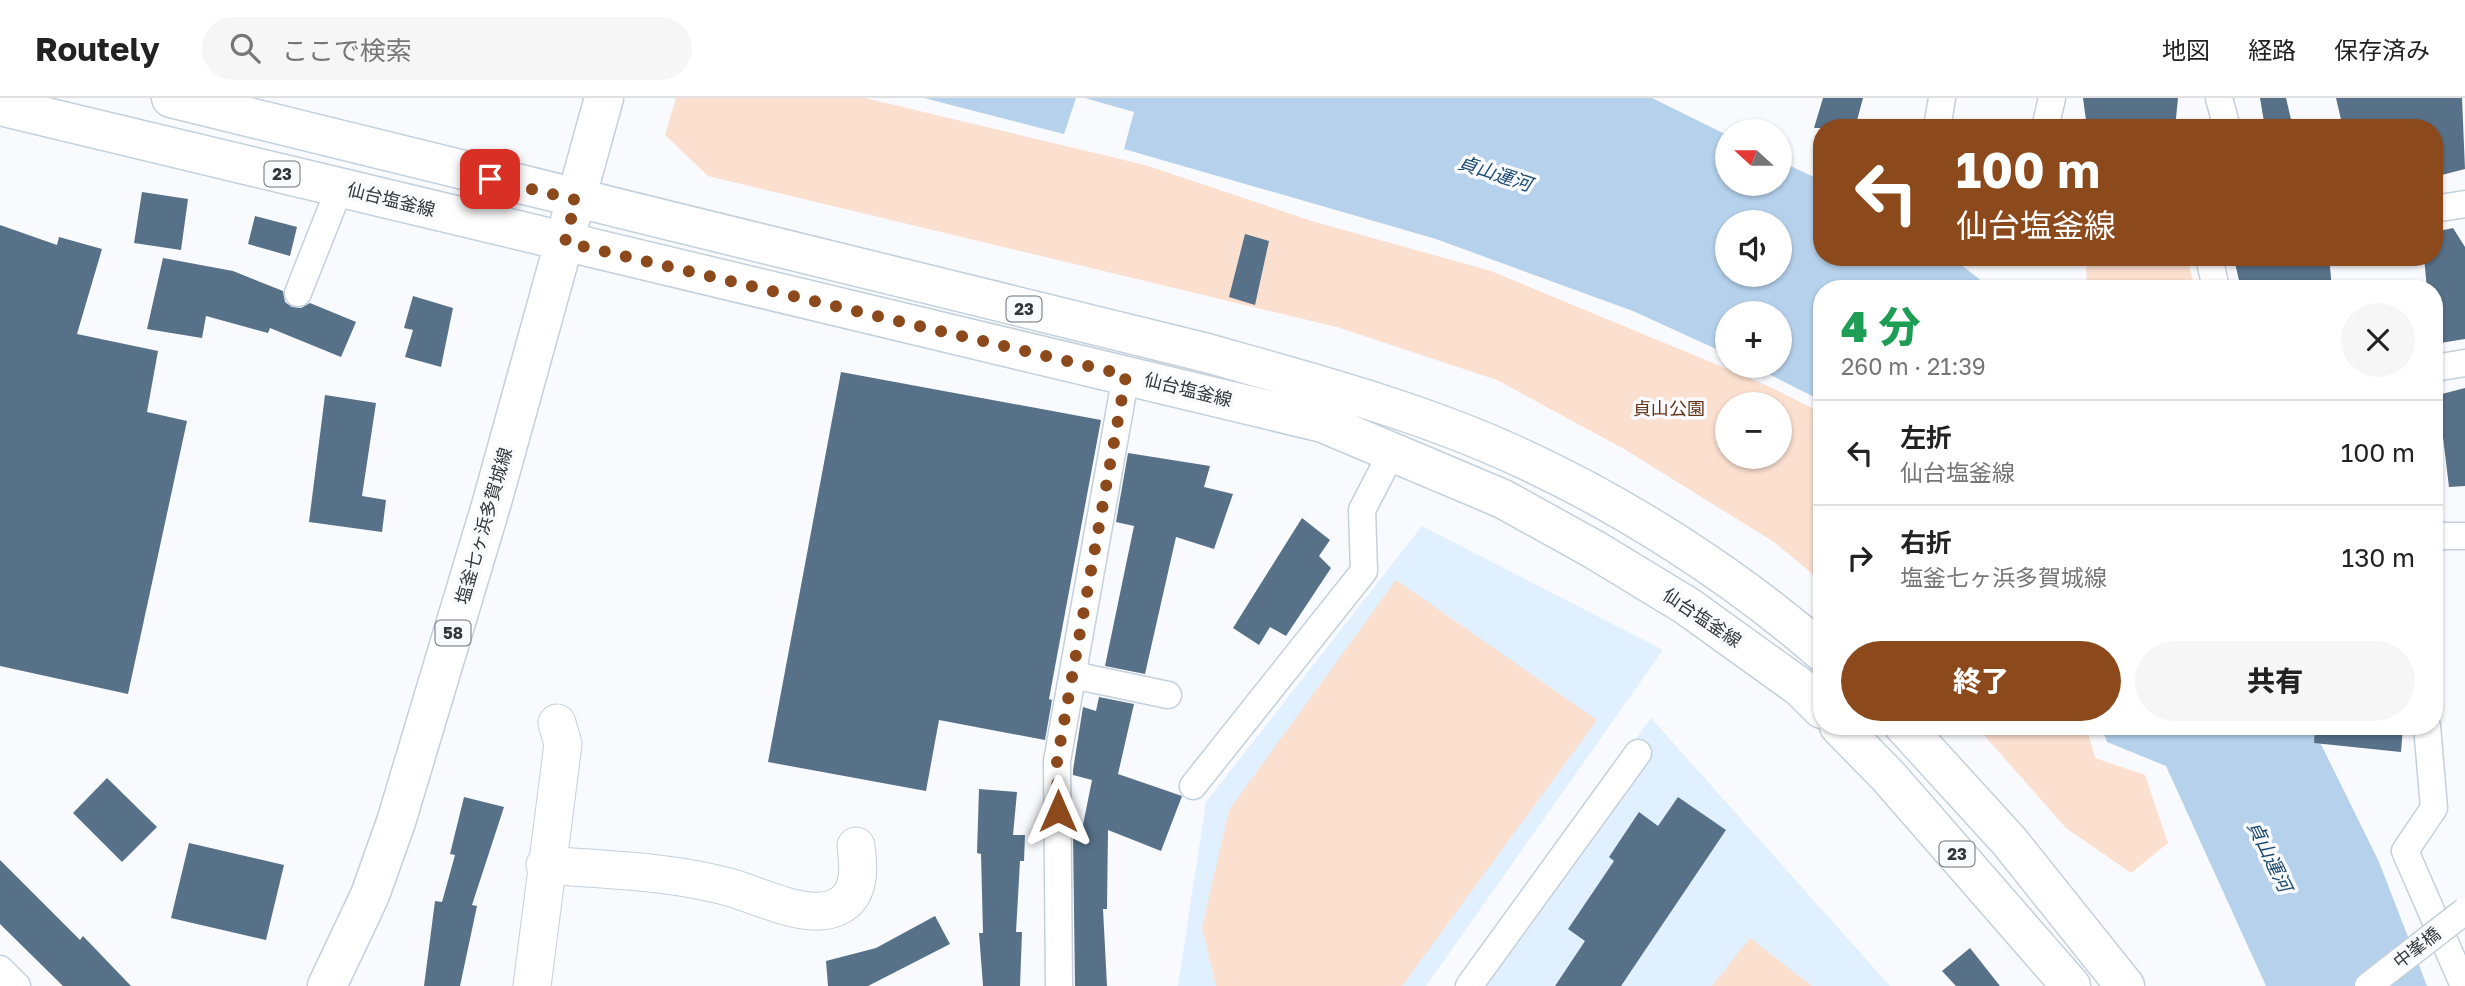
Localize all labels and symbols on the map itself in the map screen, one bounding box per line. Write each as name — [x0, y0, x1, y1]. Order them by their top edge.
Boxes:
north arrow — [1715, 119, 1792, 196]
pin — [460, 149, 520, 209]
water label: 貞山運河 — [1455, 150, 1539, 196]
road number: 23 — [264, 162, 300, 186]
street label: 仙台塩釜線 — [345, 177, 438, 221]
road number: 23 — [1006, 296, 1042, 322]
street label: 仙台塩釜線 — [1142, 367, 1235, 411]
park label: 貞山公園 — [1633, 397, 1705, 419]
street label: 塩釜七ヶ浜多賀城線 — [450, 445, 516, 607]
street label: 仙台塩釜線 — [1659, 583, 1746, 651]
road number: 58 — [435, 620, 470, 646]
position arrow — [1021, 774, 1095, 848]
water label: 貞山運河 — [2243, 817, 2299, 899]
road number: 23 — [1940, 842, 1974, 866]
street label: 中峯橋 — [2388, 922, 2444, 973]

